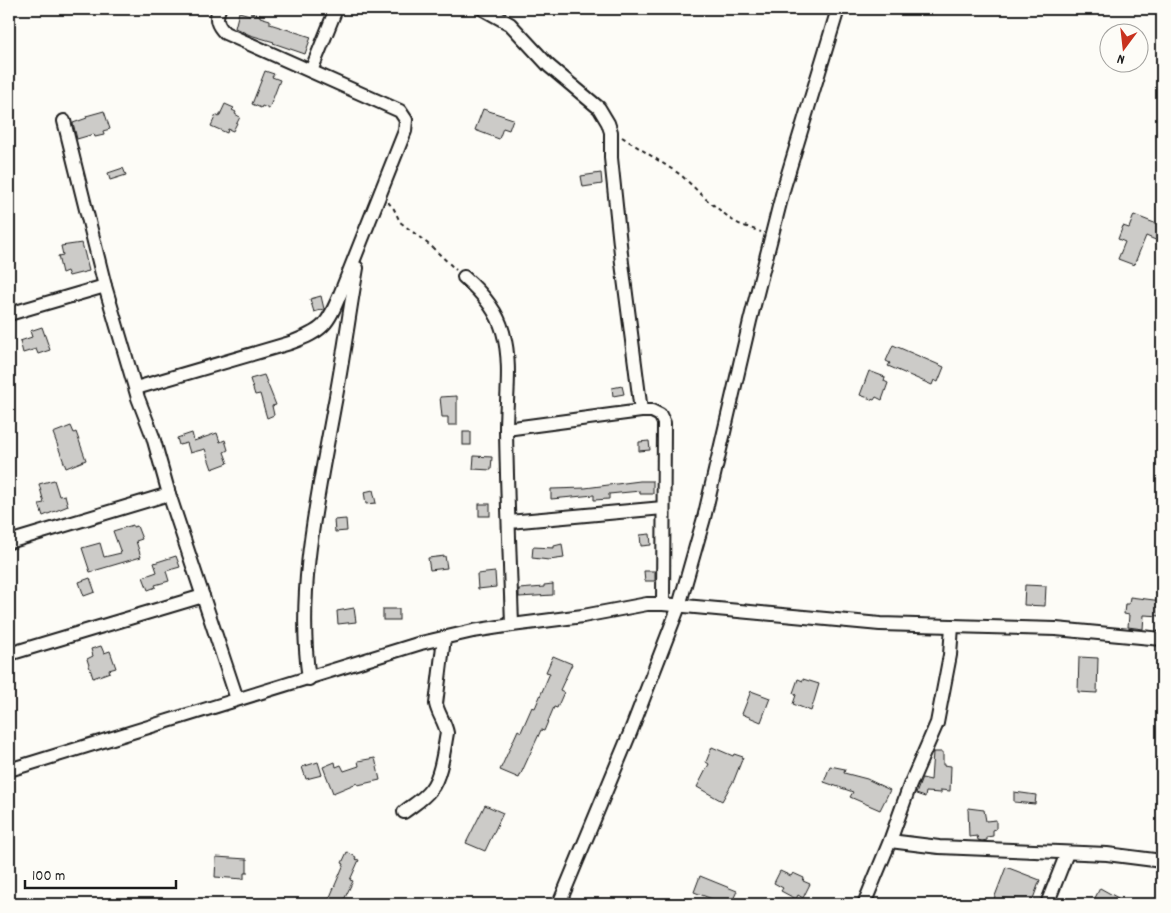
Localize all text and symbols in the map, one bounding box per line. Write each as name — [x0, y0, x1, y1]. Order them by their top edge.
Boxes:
north arrow — [1098, 22, 1148, 72]
text: N — [1115, 48, 1127, 69]
scale bar — [25, 858, 176, 890]
text: 100 m — [32, 866, 65, 888]

